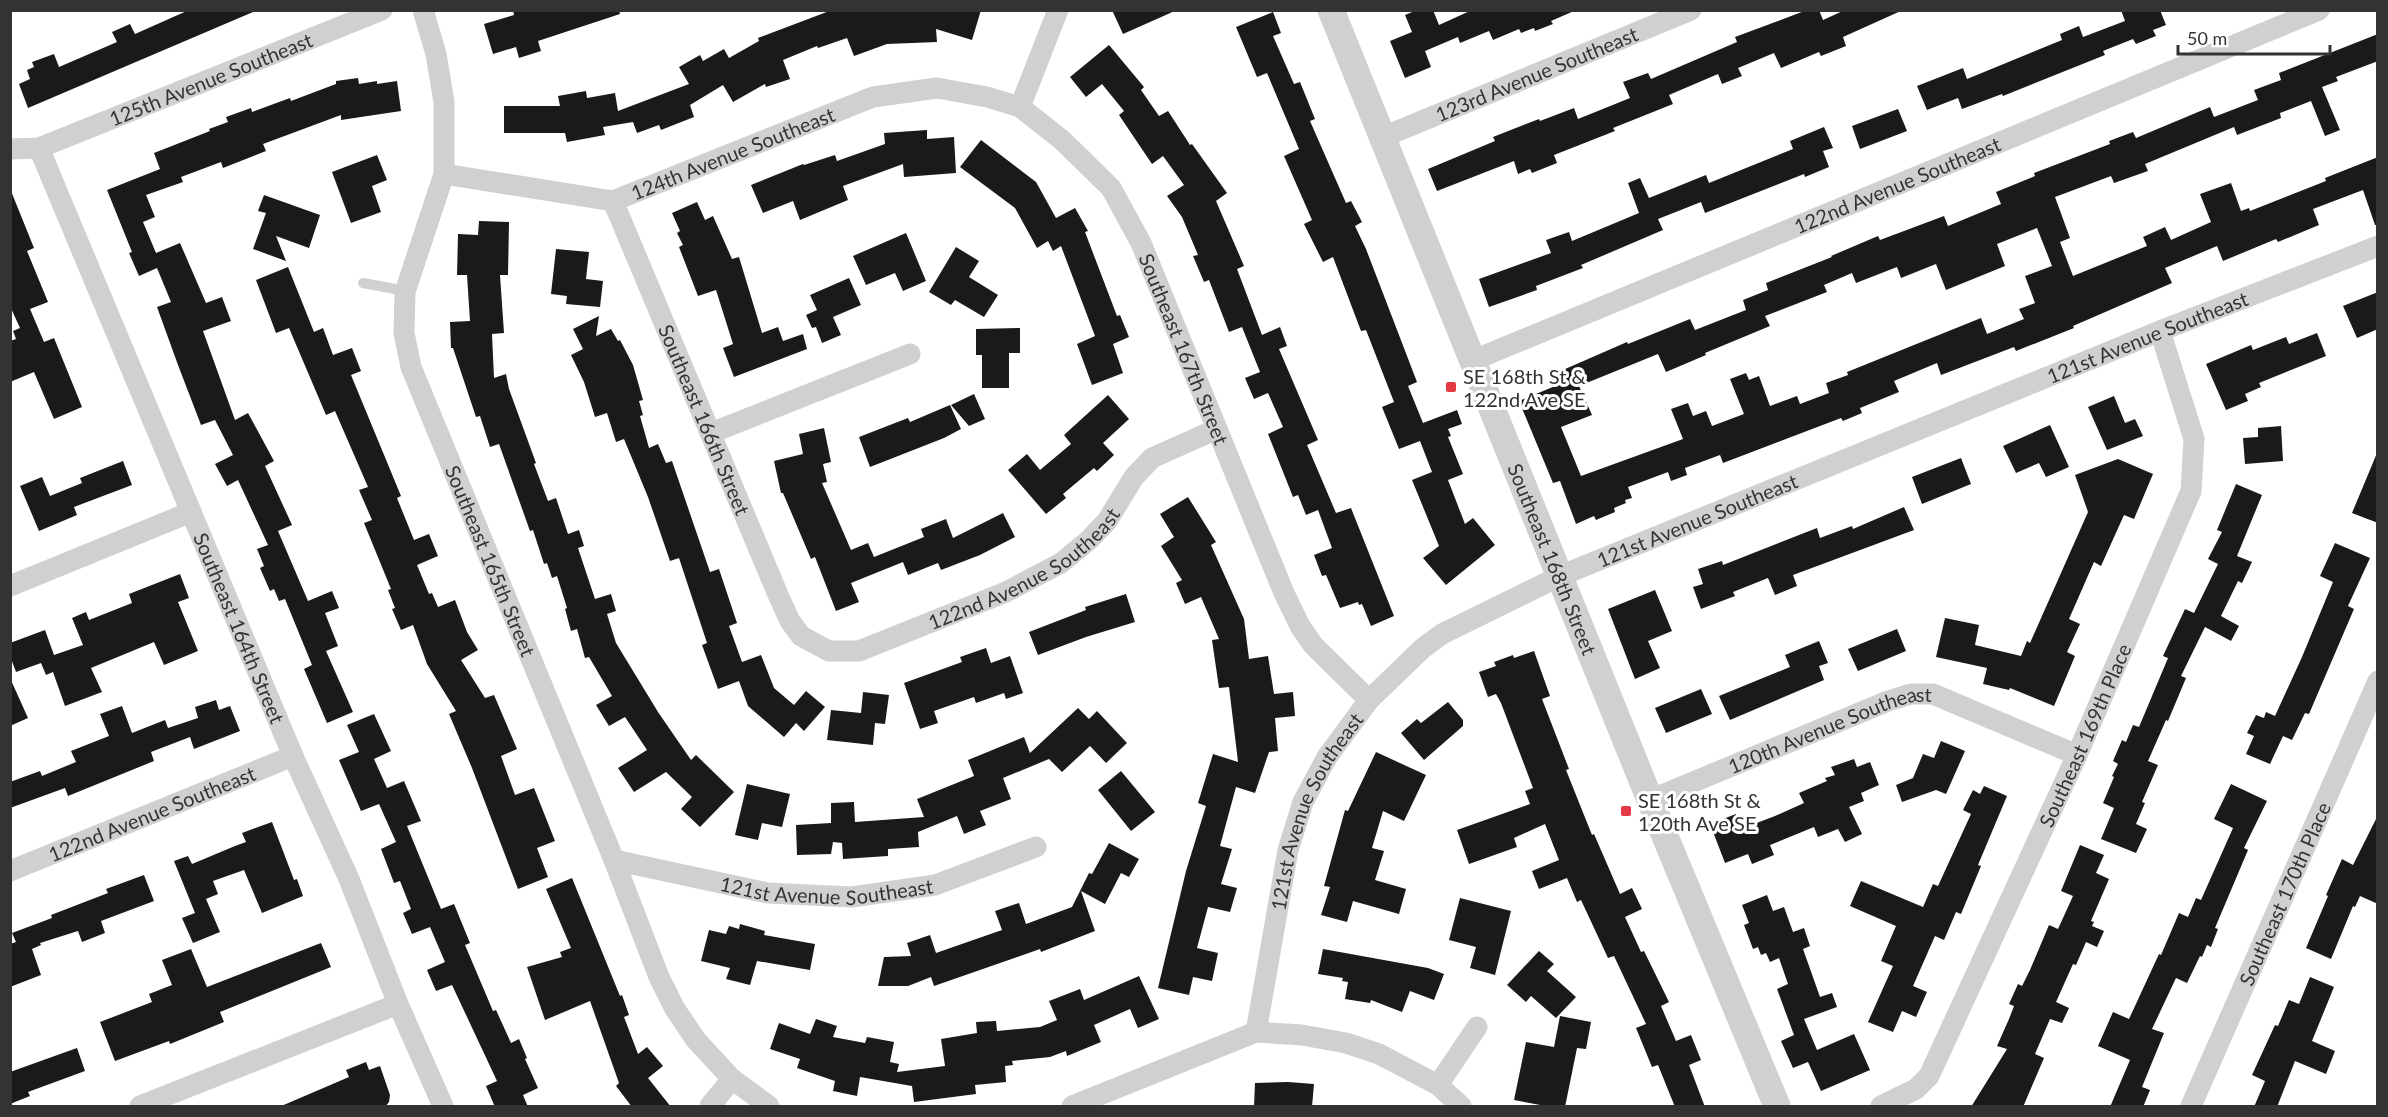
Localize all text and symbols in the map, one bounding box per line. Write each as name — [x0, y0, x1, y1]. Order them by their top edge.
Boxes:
scale bar — [2178, 18, 2330, 56]
street label: 123rd Avenue Southeast — [1432, 21, 1641, 126]
street label: 125th Avenue Southeast — [105, 27, 316, 131]
text: 50 m — [2187, 27, 2227, 49]
street label: 124th Avenue Southeast — [627, 102, 838, 205]
street label: 122nd Avenue Southeast — [1790, 131, 2004, 238]
street label: Southeast 167th Street — [1135, 250, 1234, 448]
street label: 121st Avenue Southeast — [2043, 286, 2251, 388]
street label: Southeast 166th Street — [654, 321, 755, 518]
place label: SE 168th St & 122nd Ave SE — [1463, 364, 1586, 411]
marker: SE 168th St & 122nd Ave SE — [1444, 380, 1458, 394]
street label: Southeast 168th Street — [1503, 460, 1602, 658]
street label: Southeast 165th Street — [441, 462, 541, 660]
street label: 121st Avenue Southeast — [1593, 468, 1801, 572]
street label: 122nd Avenue Southeast — [924, 503, 1124, 634]
street label: Southeast 164th Street — [189, 529, 290, 727]
street label: Southeast 169th Place — [2034, 640, 2136, 831]
street label: 120th Avenue Southeast — [1724, 681, 1932, 778]
street label: 121st Avenue Southeast — [1266, 708, 1368, 912]
street label: 122nd Avenue Southeast — [45, 761, 259, 866]
place label: SE 168th St & 120th Ave SE — [1638, 788, 1761, 835]
street label: Southeast 170th Place — [2234, 798, 2335, 989]
marker: SE 168th St & 120th Ave SE — [1619, 804, 1633, 818]
street label: 121st Avenue Southeast — [718, 871, 935, 909]

